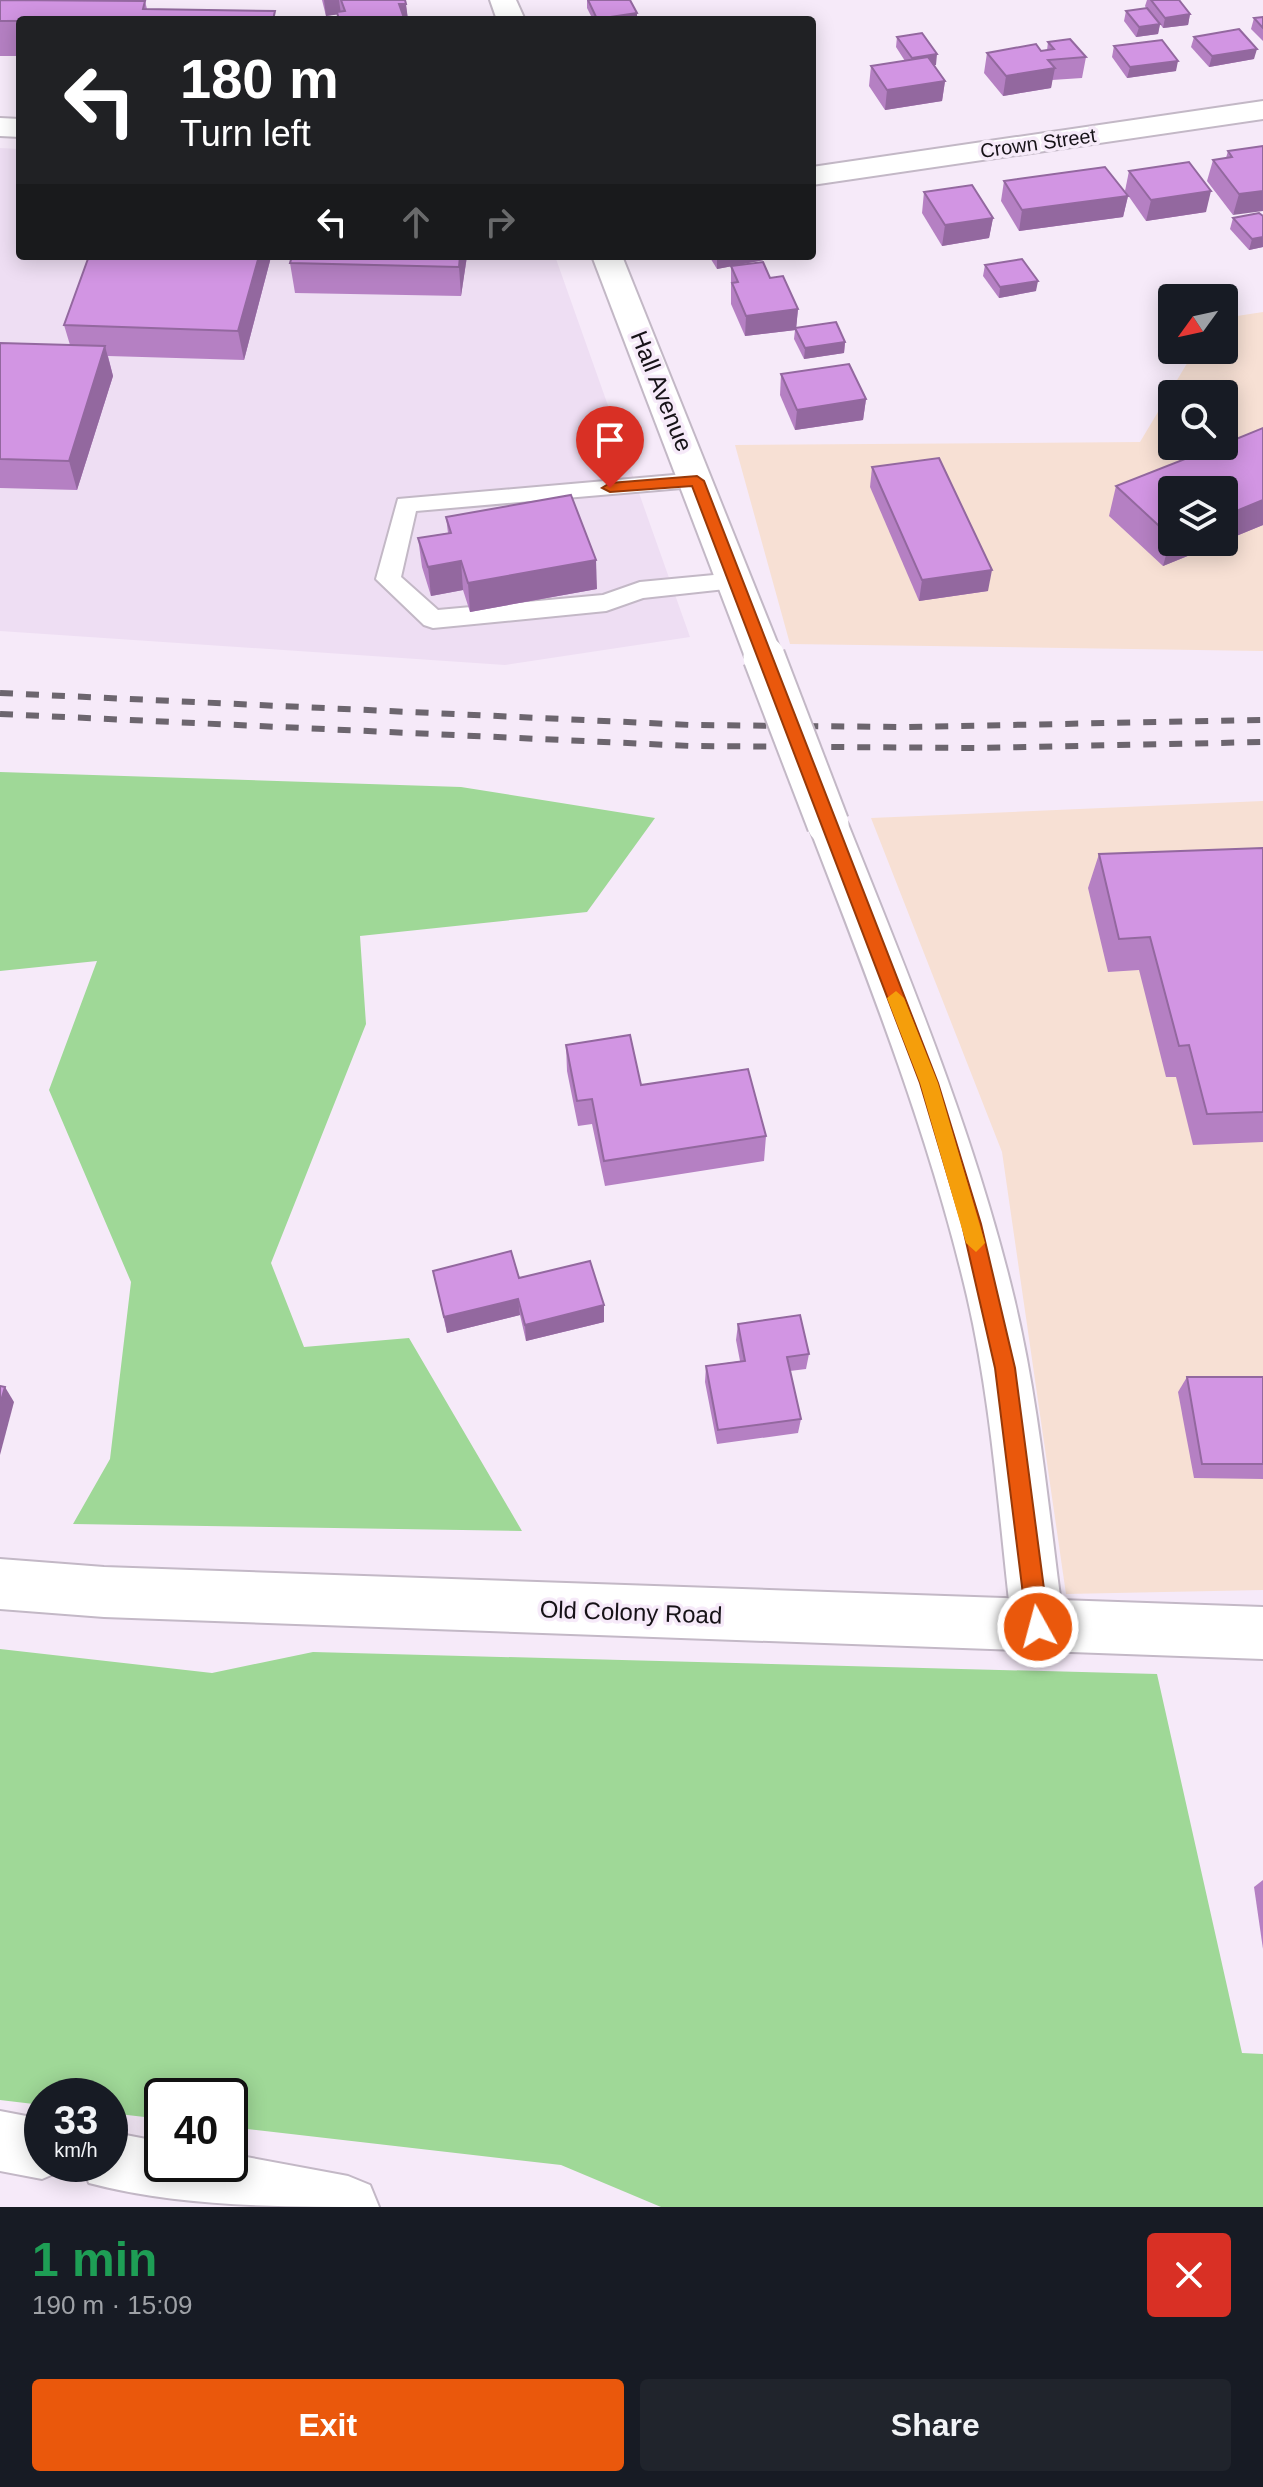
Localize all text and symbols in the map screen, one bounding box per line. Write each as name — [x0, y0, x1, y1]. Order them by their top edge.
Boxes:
text: 180 m — [180, 47, 339, 110]
icon: left — [48, 48, 152, 152]
text: Turn left — [180, 113, 311, 154]
street label: Crown Street — [979, 124, 1098, 162]
icon: left — [310, 200, 354, 244]
icon: ahead — [394, 200, 438, 244]
icon: right — [478, 200, 522, 244]
north arrow — [1158, 284, 1238, 364]
map controls — [1158, 284, 1238, 556]
street label: Hall Avenue — [626, 327, 698, 455]
button: search — [1158, 380, 1238, 460]
pin — [576, 406, 644, 488]
icon: arrive — [588, 418, 632, 462]
button: layers — [1158, 476, 1238, 556]
position arrow — [996, 1585, 1080, 1669]
street label: Old Colony Road — [539, 1595, 723, 1629]
speed limit sign: 40 — [144, 2078, 248, 2182]
text: 33 — [54, 2098, 98, 2142]
text: km/h — [54, 2139, 98, 2161]
text: 1 min — [32, 2233, 157, 2286]
button: close — [1147, 2233, 1231, 2317]
text: 190 m · 15:09 — [32, 2290, 192, 2320]
button: Exit — [32, 2379, 624, 2471]
button: Share — [640, 2379, 1231, 2471]

